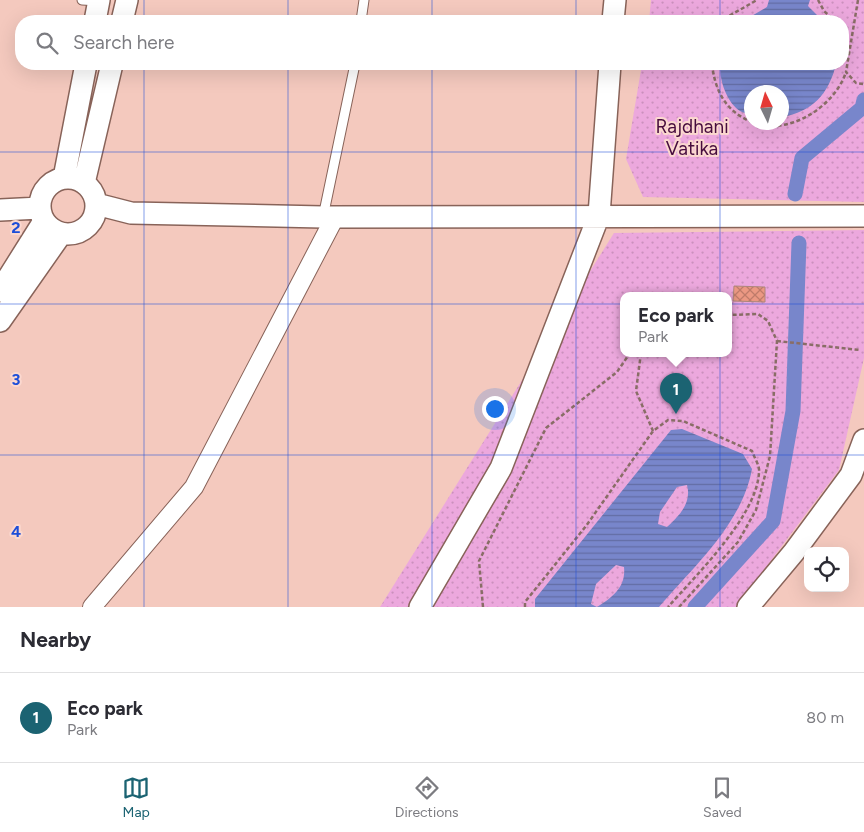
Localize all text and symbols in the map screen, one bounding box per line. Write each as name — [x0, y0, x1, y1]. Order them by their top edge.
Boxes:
search box — [15, 15, 849, 70]
icon: search — [33, 29, 61, 57]
text: Search here — [73, 31, 175, 54]
north arrow — [744, 85, 789, 130]
park label: Rajdhani Vatika — [655, 115, 729, 160]
text: 2 — [11, 218, 21, 237]
popup — [620, 292, 732, 357]
text: Eco park — [638, 304, 714, 327]
text: Park — [638, 327, 668, 346]
text: 3 — [12, 370, 21, 389]
pin: 1 — [660, 373, 692, 414]
your location — [482, 396, 508, 422]
text: 4 — [11, 522, 21, 541]
map controls — [804, 547, 849, 592]
button: locate — [804, 547, 849, 592]
text: Nearby — [20, 627, 91, 652]
text: Eco park — [67, 697, 143, 720]
text: 1 — [33, 708, 39, 727]
text: 80 m — [806, 708, 844, 727]
text: Park — [67, 720, 97, 739]
tab: Map — [122, 774, 150, 821]
tab: Directions — [395, 774, 459, 821]
tab: Saved — [703, 774, 742, 821]

